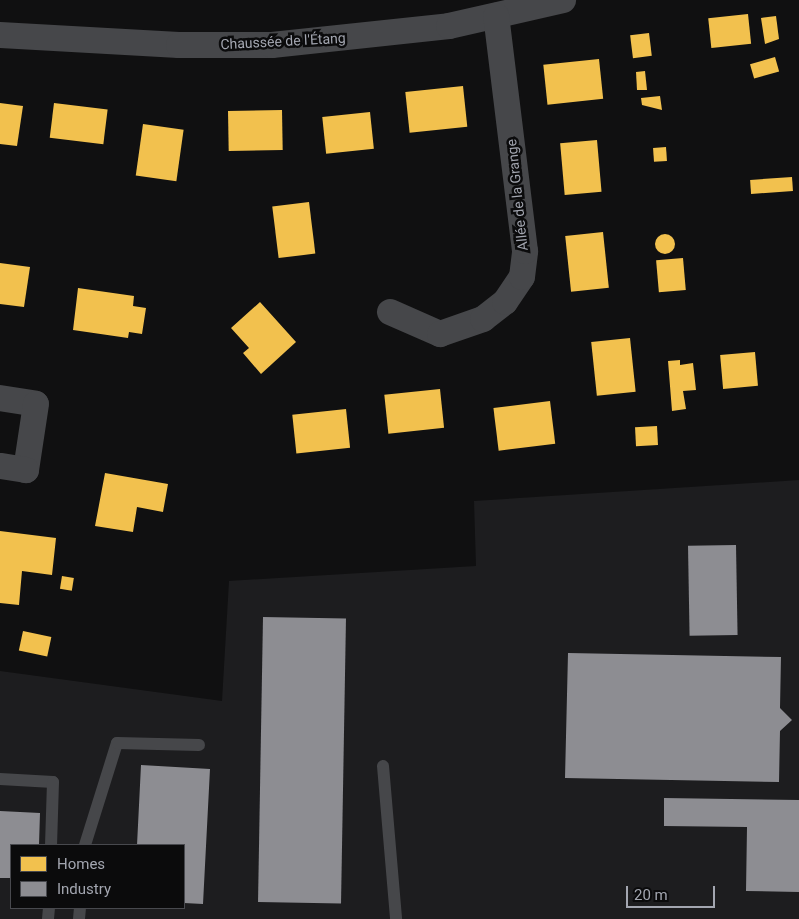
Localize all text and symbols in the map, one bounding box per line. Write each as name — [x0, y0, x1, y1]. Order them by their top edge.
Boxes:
street label: Chaussée de l'Étang — [220, 29, 346, 53]
street label: Allée de la Grange — [503, 138, 531, 252]
legend — [10, 844, 185, 909]
text: Homes — [57, 855, 105, 873]
scale bar — [629, 876, 718, 908]
text: Industry — [57, 880, 111, 898]
text: 20 m — [634, 886, 668, 904]

